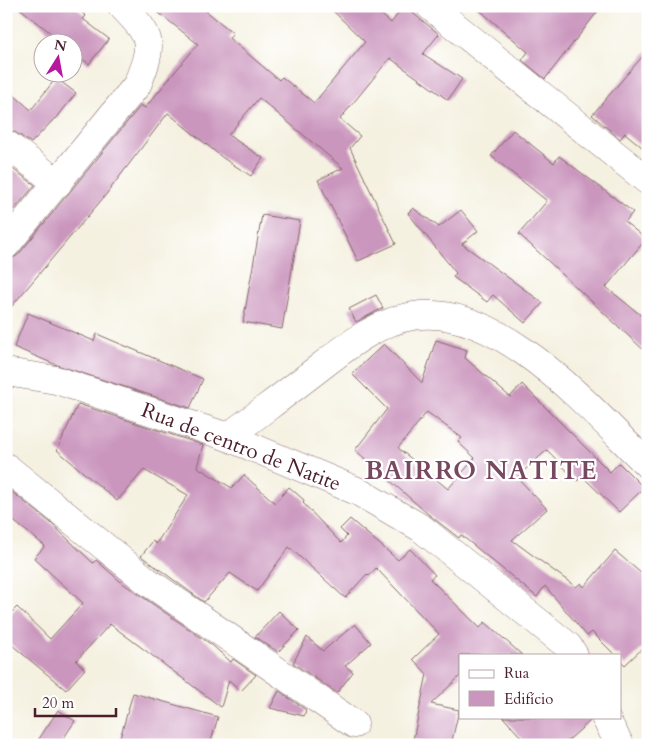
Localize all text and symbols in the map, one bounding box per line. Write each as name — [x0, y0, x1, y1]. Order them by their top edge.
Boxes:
north arrow — [32, 32, 82, 82]
text: N — [53, 35, 68, 56]
street label: Rua de centro de Natite — [137, 396, 345, 498]
district label: BAIRRO NATITE — [364, 453, 598, 488]
legend — [459, 654, 622, 718]
text: Rua — [504, 663, 530, 683]
scale bar — [35, 686, 116, 718]
text: Edifício — [504, 689, 553, 709]
text: 20 m — [42, 693, 74, 713]

